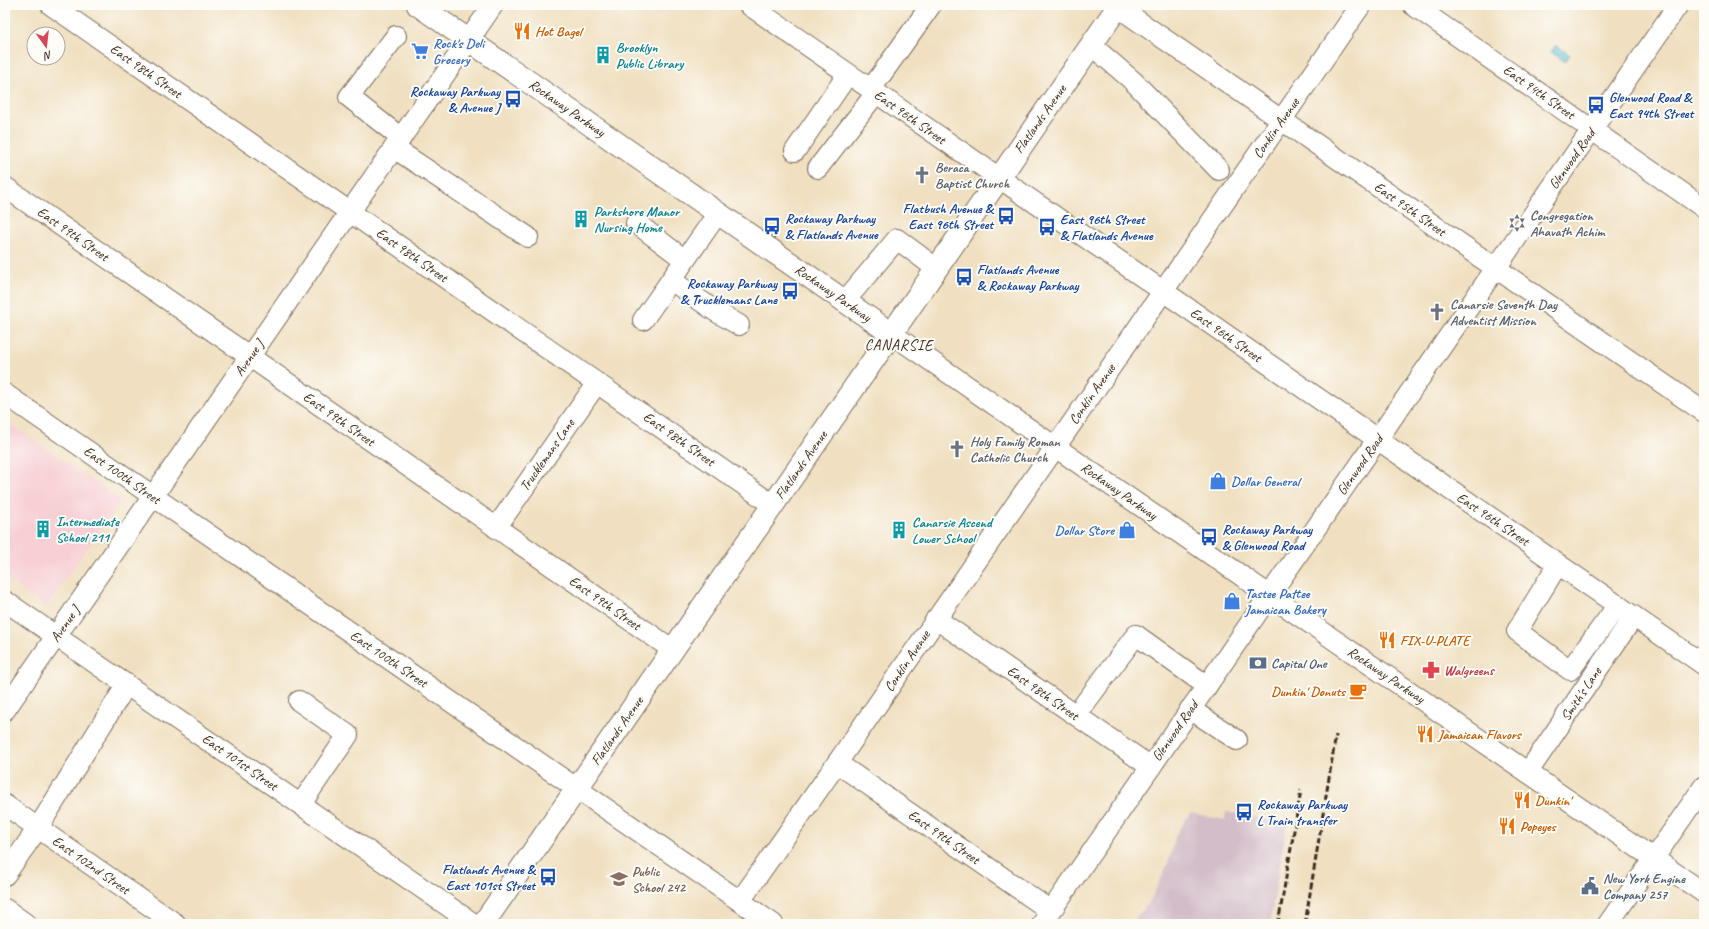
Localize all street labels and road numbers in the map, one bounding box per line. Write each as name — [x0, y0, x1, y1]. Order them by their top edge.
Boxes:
street label: East 98th Street — [107, 40, 186, 103]
street label: East 94th Street — [1500, 61, 1579, 124]
street label: Rockaway Parkway — [526, 76, 609, 141]
street label: Flatlands Avenue — [1010, 80, 1071, 157]
street label: East 96th Street — [871, 86, 950, 149]
street label: Conklin Avenue — [1249, 93, 1304, 161]
street label: Glenwood Road — [1545, 124, 1600, 192]
street label: East 95th Street — [1371, 178, 1450, 241]
street label: East 99th Street — [34, 203, 113, 266]
street label: East 98th Street — [373, 224, 452, 287]
street label: Rockaway Parkway — [792, 261, 875, 326]
street label: East 96th Street — [1187, 304, 1266, 367]
street label: Avenue J — [231, 335, 269, 379]
street label: Conklin Avenue — [1065, 359, 1120, 427]
street label: East 99th Street — [300, 388, 379, 451]
street label: East 98th Street — [640, 408, 719, 471]
street label: Trucklemans Lane — [516, 414, 579, 494]
street label: Flatlands Avenue — [771, 426, 832, 503]
street label: Glenwood Road — [1333, 430, 1388, 498]
street label: East 100th Street — [80, 442, 165, 509]
street label: Rockaway Parkway — [1078, 459, 1161, 524]
street label: East 96th Street — [1454, 489, 1533, 550]
street label: East 99th Street — [566, 572, 645, 635]
street label: Avenue J — [47, 601, 85, 645]
street label: Conklin Avenue — [880, 626, 934, 695]
street label: East 100th Street — [347, 627, 432, 692]
street label: Rockaway Parkway — [1344, 643, 1429, 708]
street label: East 98th Street — [1004, 662, 1083, 725]
street label: Smith's Lane — [1557, 663, 1606, 724]
street label: Flatlands Avenue — [587, 692, 648, 769]
street label: Glenwood Road — [1148, 696, 1203, 764]
street label: East 101st Street — [199, 730, 282, 795]
street label: East 99th Street — [905, 806, 984, 869]
street label: East 102nd Street — [49, 832, 134, 899]

